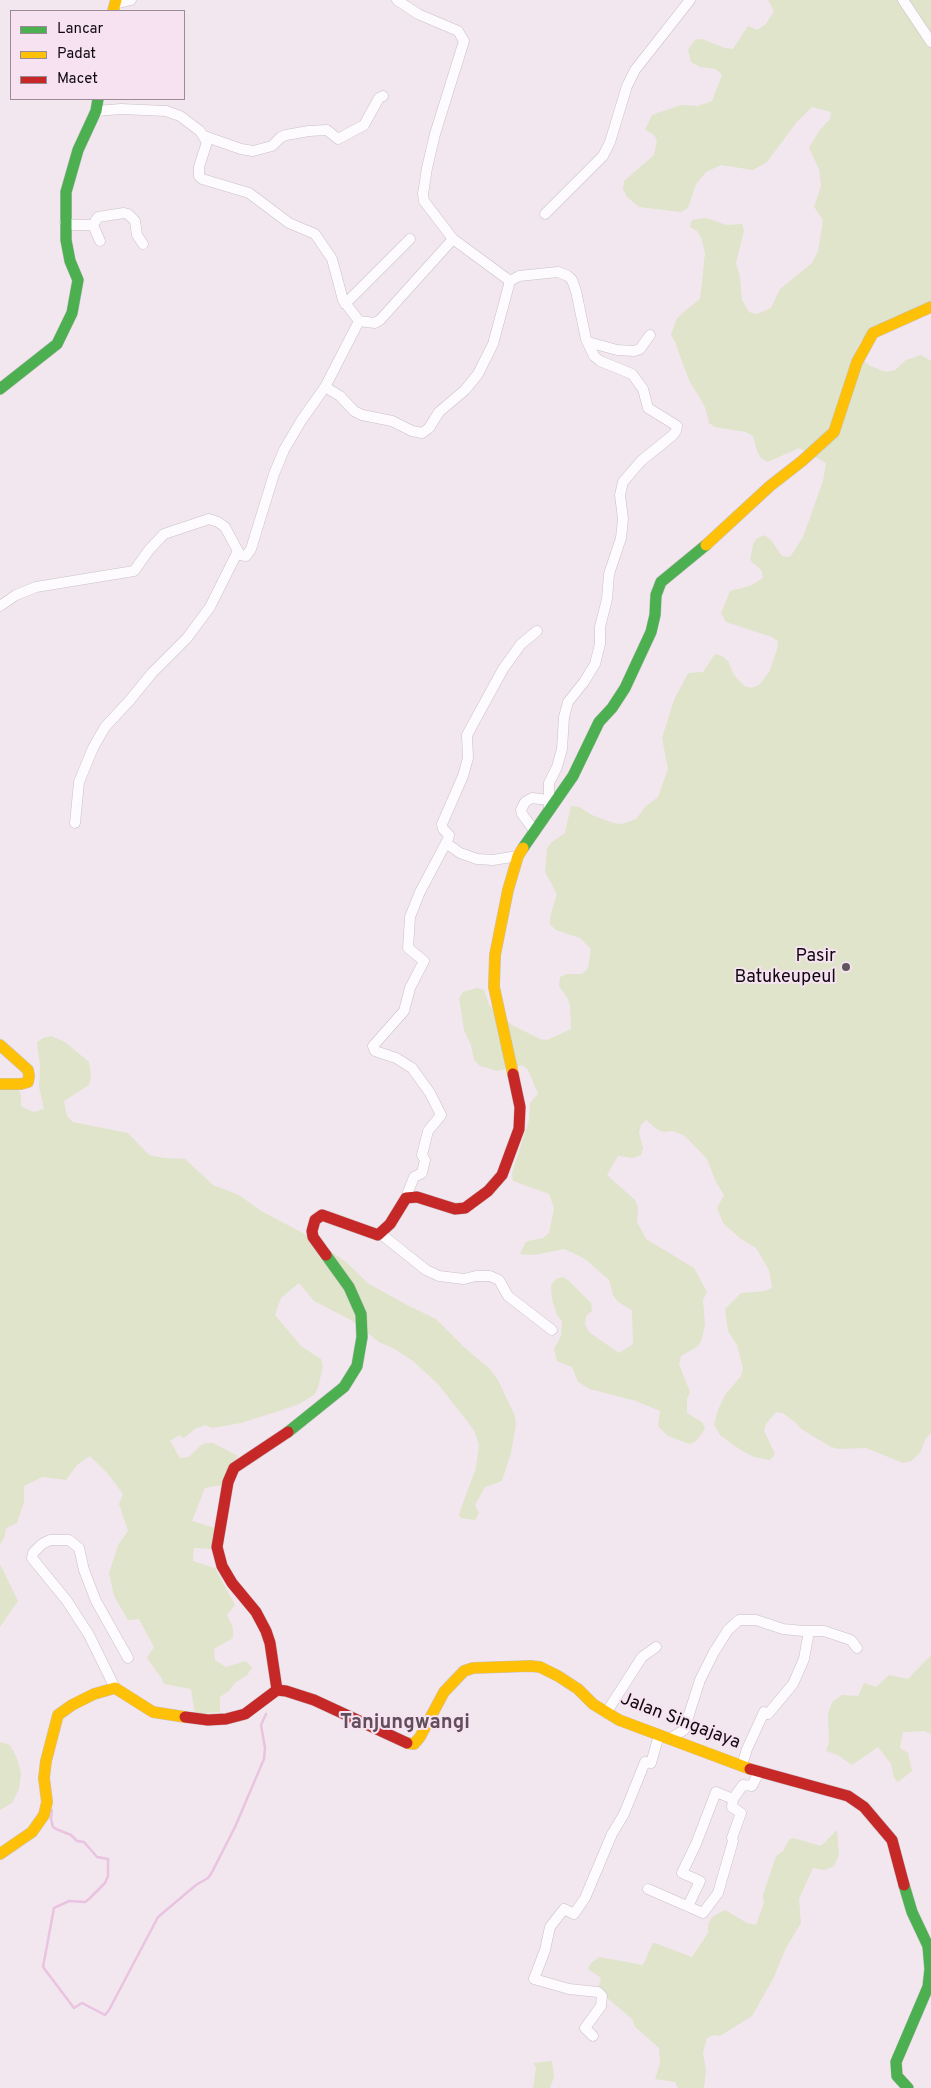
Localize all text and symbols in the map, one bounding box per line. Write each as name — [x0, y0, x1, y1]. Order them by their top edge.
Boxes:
legend — [10, 10, 185, 100]
text: Lancar — [57, 20, 103, 39]
text: Padat — [57, 45, 96, 64]
text: Macet — [57, 70, 98, 89]
place label: Pasir Batukeupeul — [734, 946, 836, 989]
marker: Pasir Batukeupeul — [840, 961, 852, 973]
street label: Jalan Singajaya — [617, 1689, 743, 1755]
district label: Tanjungwangi — [340, 1712, 470, 1736]

